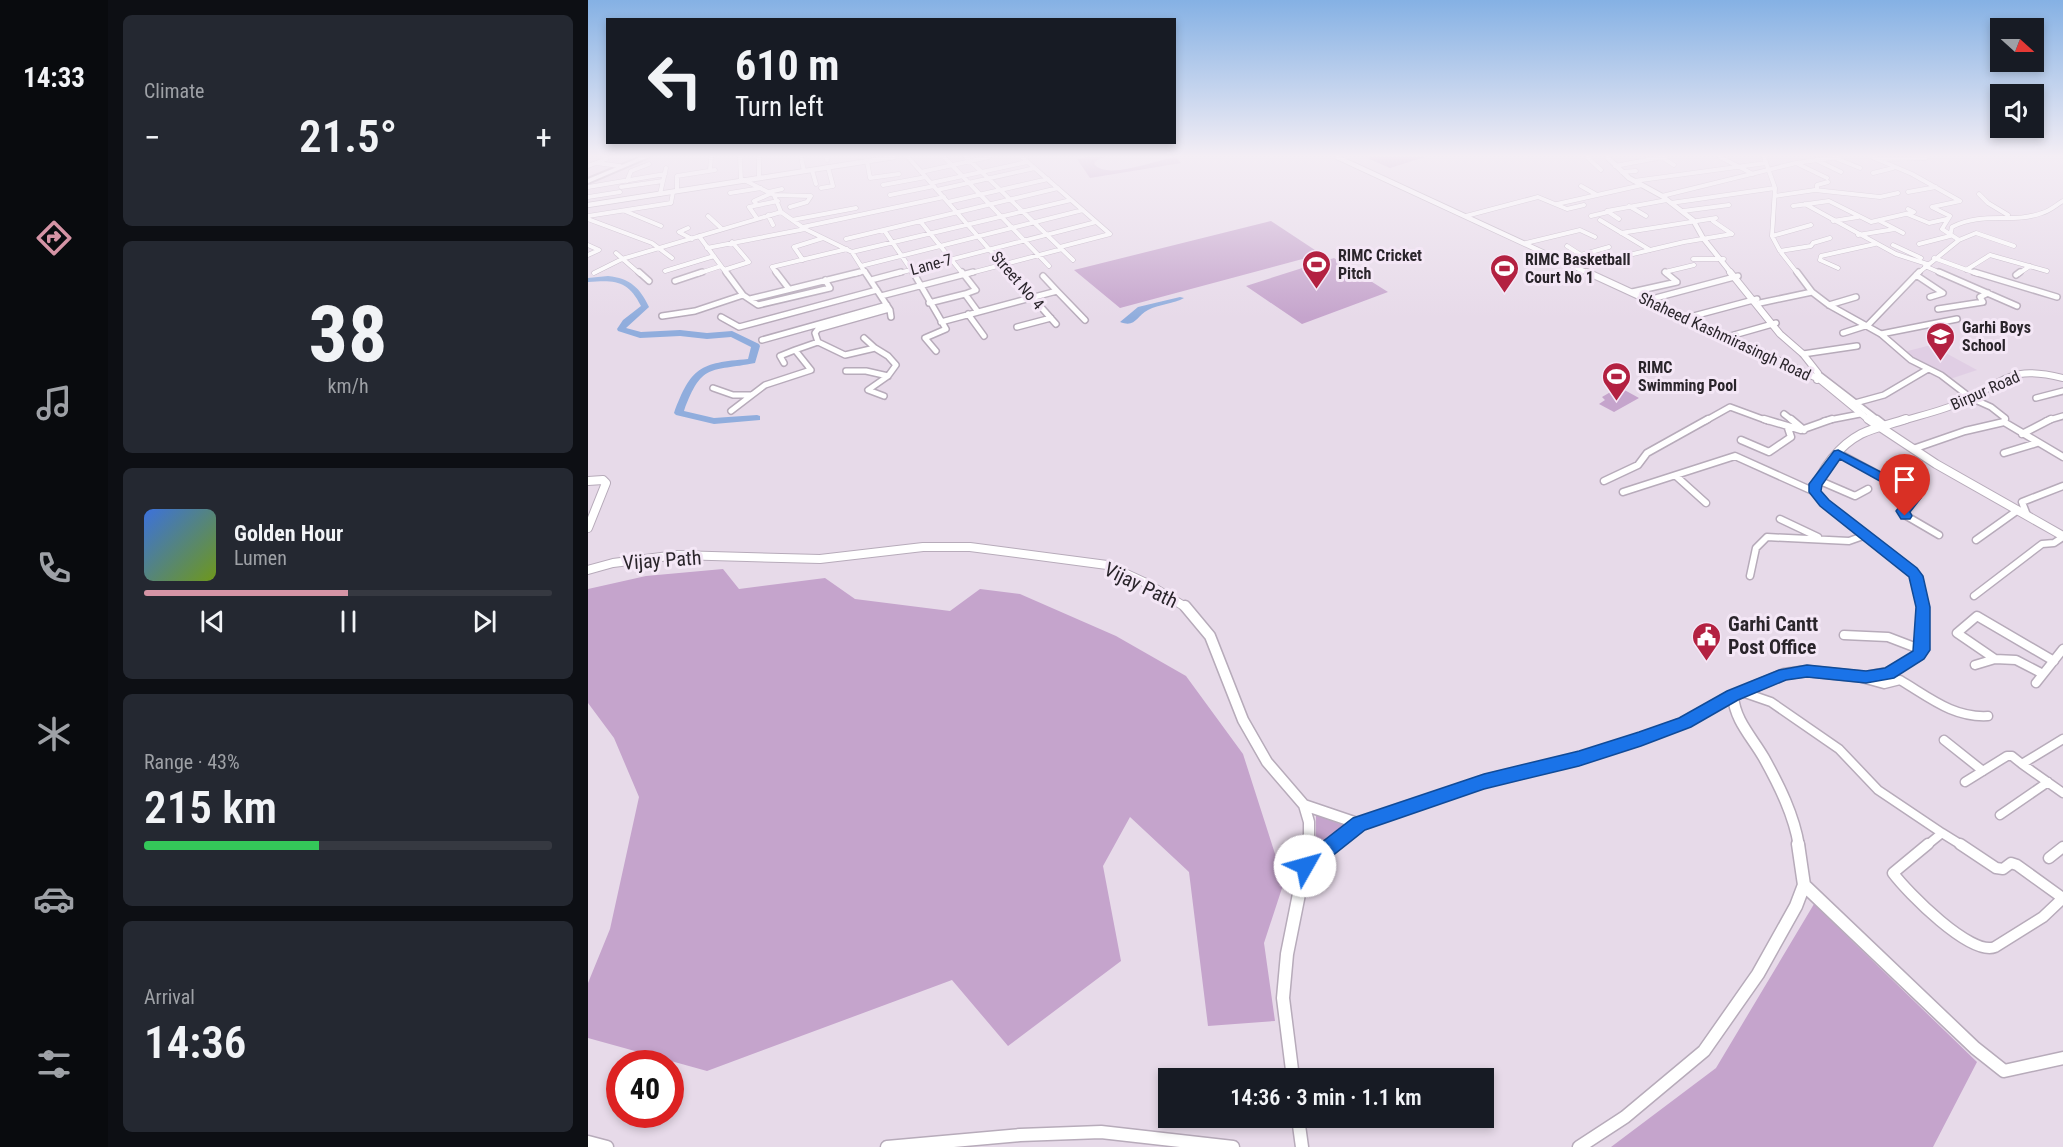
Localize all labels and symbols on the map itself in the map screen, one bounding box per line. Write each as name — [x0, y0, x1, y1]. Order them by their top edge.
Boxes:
north arrow — [1990, 18, 2044, 72]
place label: RIMC Cricket Pitch — [1338, 246, 1422, 283]
street label: Street No 4 — [987, 247, 1048, 313]
sports icon: RIMC Cricket Pitch — [1301, 248, 1333, 290]
street label: Lane-7 — [908, 250, 954, 279]
place label: RIMC Basketball Court No 1 — [1525, 250, 1630, 287]
sports icon: RIMC Basketball Court No 1 — [1488, 252, 1520, 294]
street label: Shaheed Kashmirasingh Road — [1636, 288, 1814, 385]
place label: Garhi Boys School — [1962, 318, 2031, 355]
school or university icon: Garhi Boys School — [1925, 320, 1957, 362]
place label: RIMC Swimming Pool — [1638, 358, 1737, 395]
sports icon: RIMC Swimming Pool — [1601, 360, 1633, 402]
street label: Birpur Road — [1948, 367, 2023, 414]
pin — [1879, 454, 1930, 516]
street label: Vijay Path — [622, 545, 702, 575]
street label: Vijay Path — [1100, 557, 1182, 613]
place label: Garhi Cantt Post Office — [1728, 612, 1818, 659]
public building icon: Garhi Cantt Post Office — [1691, 620, 1723, 662]
position arrow — [1273, 834, 1337, 898]
speed limit sign: 40 — [606, 1050, 684, 1128]

